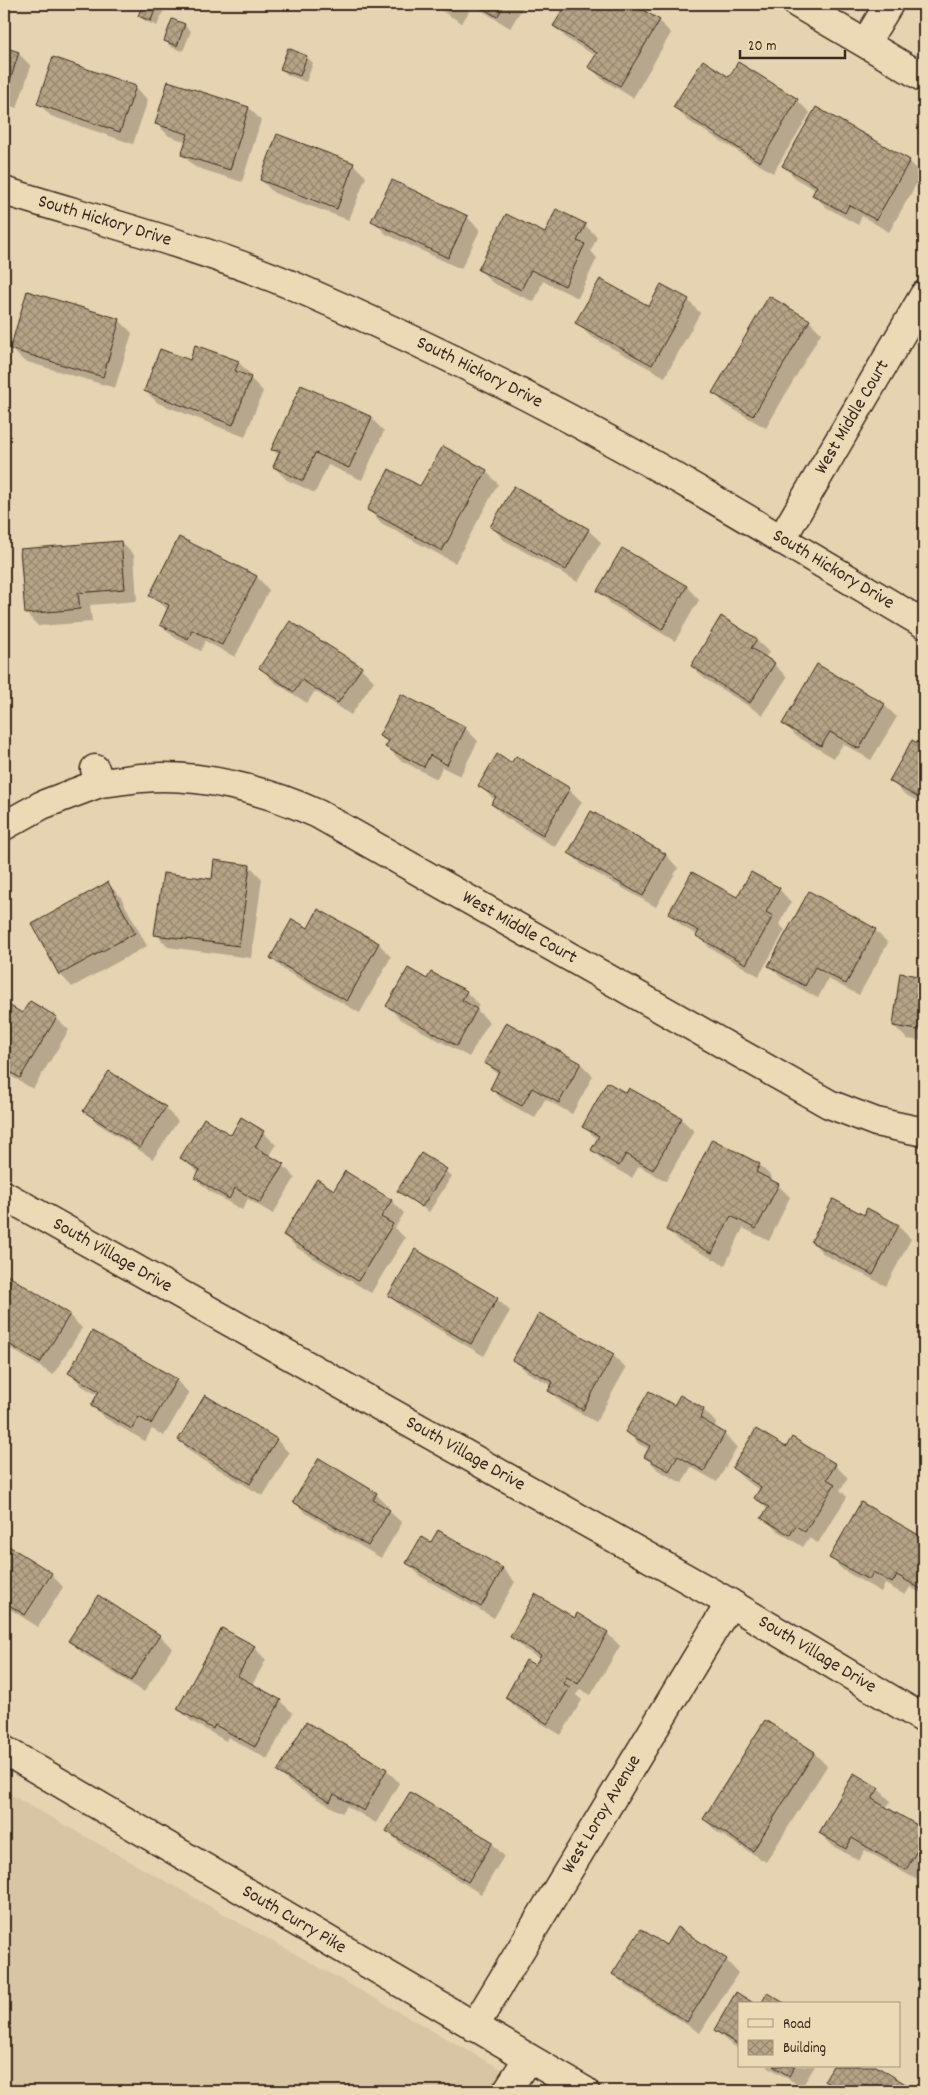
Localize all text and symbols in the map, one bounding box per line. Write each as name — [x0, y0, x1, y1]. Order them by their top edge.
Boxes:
scale bar — [740, 28, 846, 60]
text: 20 m — [748, 36, 776, 58]
street label: South Hickory Drive — [34, 189, 175, 254]
street label: South Hickory Drive — [412, 330, 547, 416]
street label: West Middle Court — [809, 355, 897, 480]
street label: South Hickory Drive — [767, 523, 899, 617]
street label: West Middle Court — [457, 885, 582, 972]
street label: South Village Drive — [47, 1211, 177, 1300]
street label: South Village Drive — [400, 1410, 530, 1499]
street label: South Village Drive — [753, 1609, 881, 1701]
street label: West Loroy Avenue — [556, 1750, 649, 1879]
street label: South Curry Pike — [236, 1879, 351, 1961]
legend — [738, 2002, 900, 2068]
text: Road — [783, 2014, 811, 2036]
text: Building — [783, 2038, 826, 2060]

